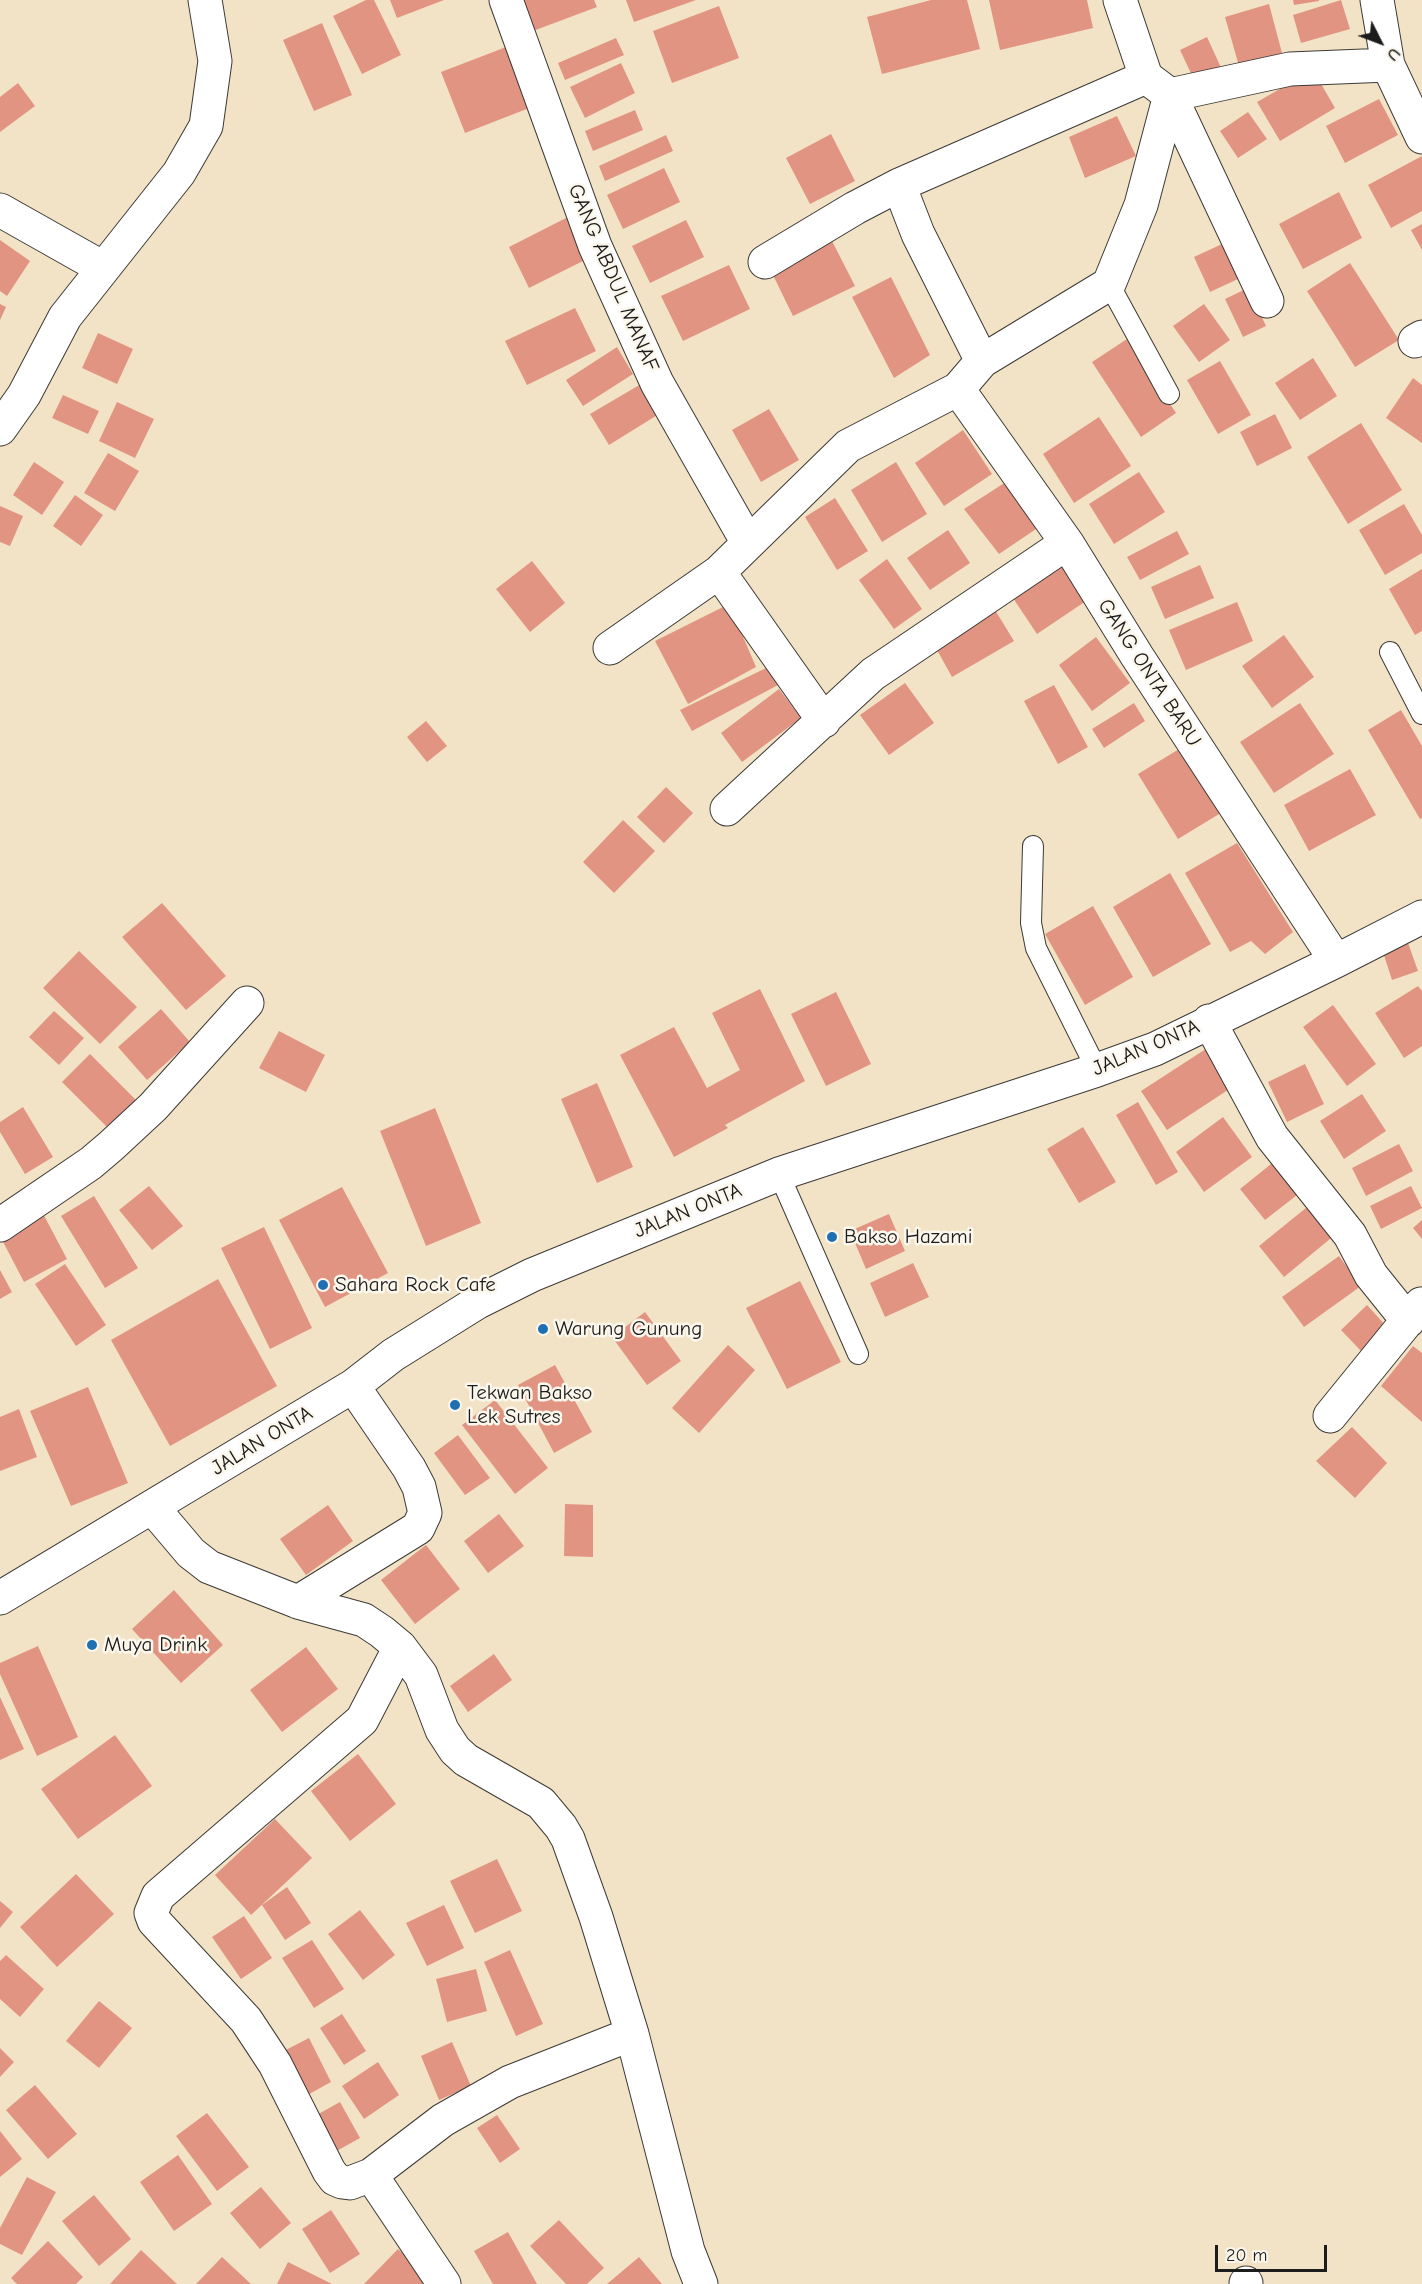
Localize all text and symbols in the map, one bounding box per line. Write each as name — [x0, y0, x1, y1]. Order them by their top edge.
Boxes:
north arrow — [1350, 12, 1410, 72]
text: U — [1383, 44, 1404, 64]
street label: GANG ABDUL MANAF — [562, 180, 664, 376]
street label: GANG ONTA BARU — [1092, 594, 1206, 752]
street label: JALAN ONTA — [1089, 1014, 1203, 1082]
street label: JALAN ONTA — [630, 1178, 746, 1244]
place label: Bakso Hazami — [844, 1224, 972, 1250]
marker: Bakso Hazami — [825, 1230, 839, 1244]
place label: Sahara Rock Cafe — [335, 1272, 496, 1298]
marker: Sahara Rock Cafe — [316, 1278, 330, 1292]
place label: Warung Gunung — [555, 1316, 702, 1342]
marker: Warung Gunung — [536, 1322, 550, 1336]
place label: Tekwan Bakso Lek Sutres — [467, 1380, 592, 1430]
marker: Tekwan Bakso Lek Sutres — [448, 1398, 462, 1412]
street label: JALAN ONTA — [207, 1401, 317, 1481]
place label: Muya Drink — [104, 1632, 207, 1658]
marker: Muya Drink — [85, 1638, 99, 1652]
scale bar — [1218, 2233, 1330, 2271]
text: 20 m — [1226, 2245, 1267, 2266]

